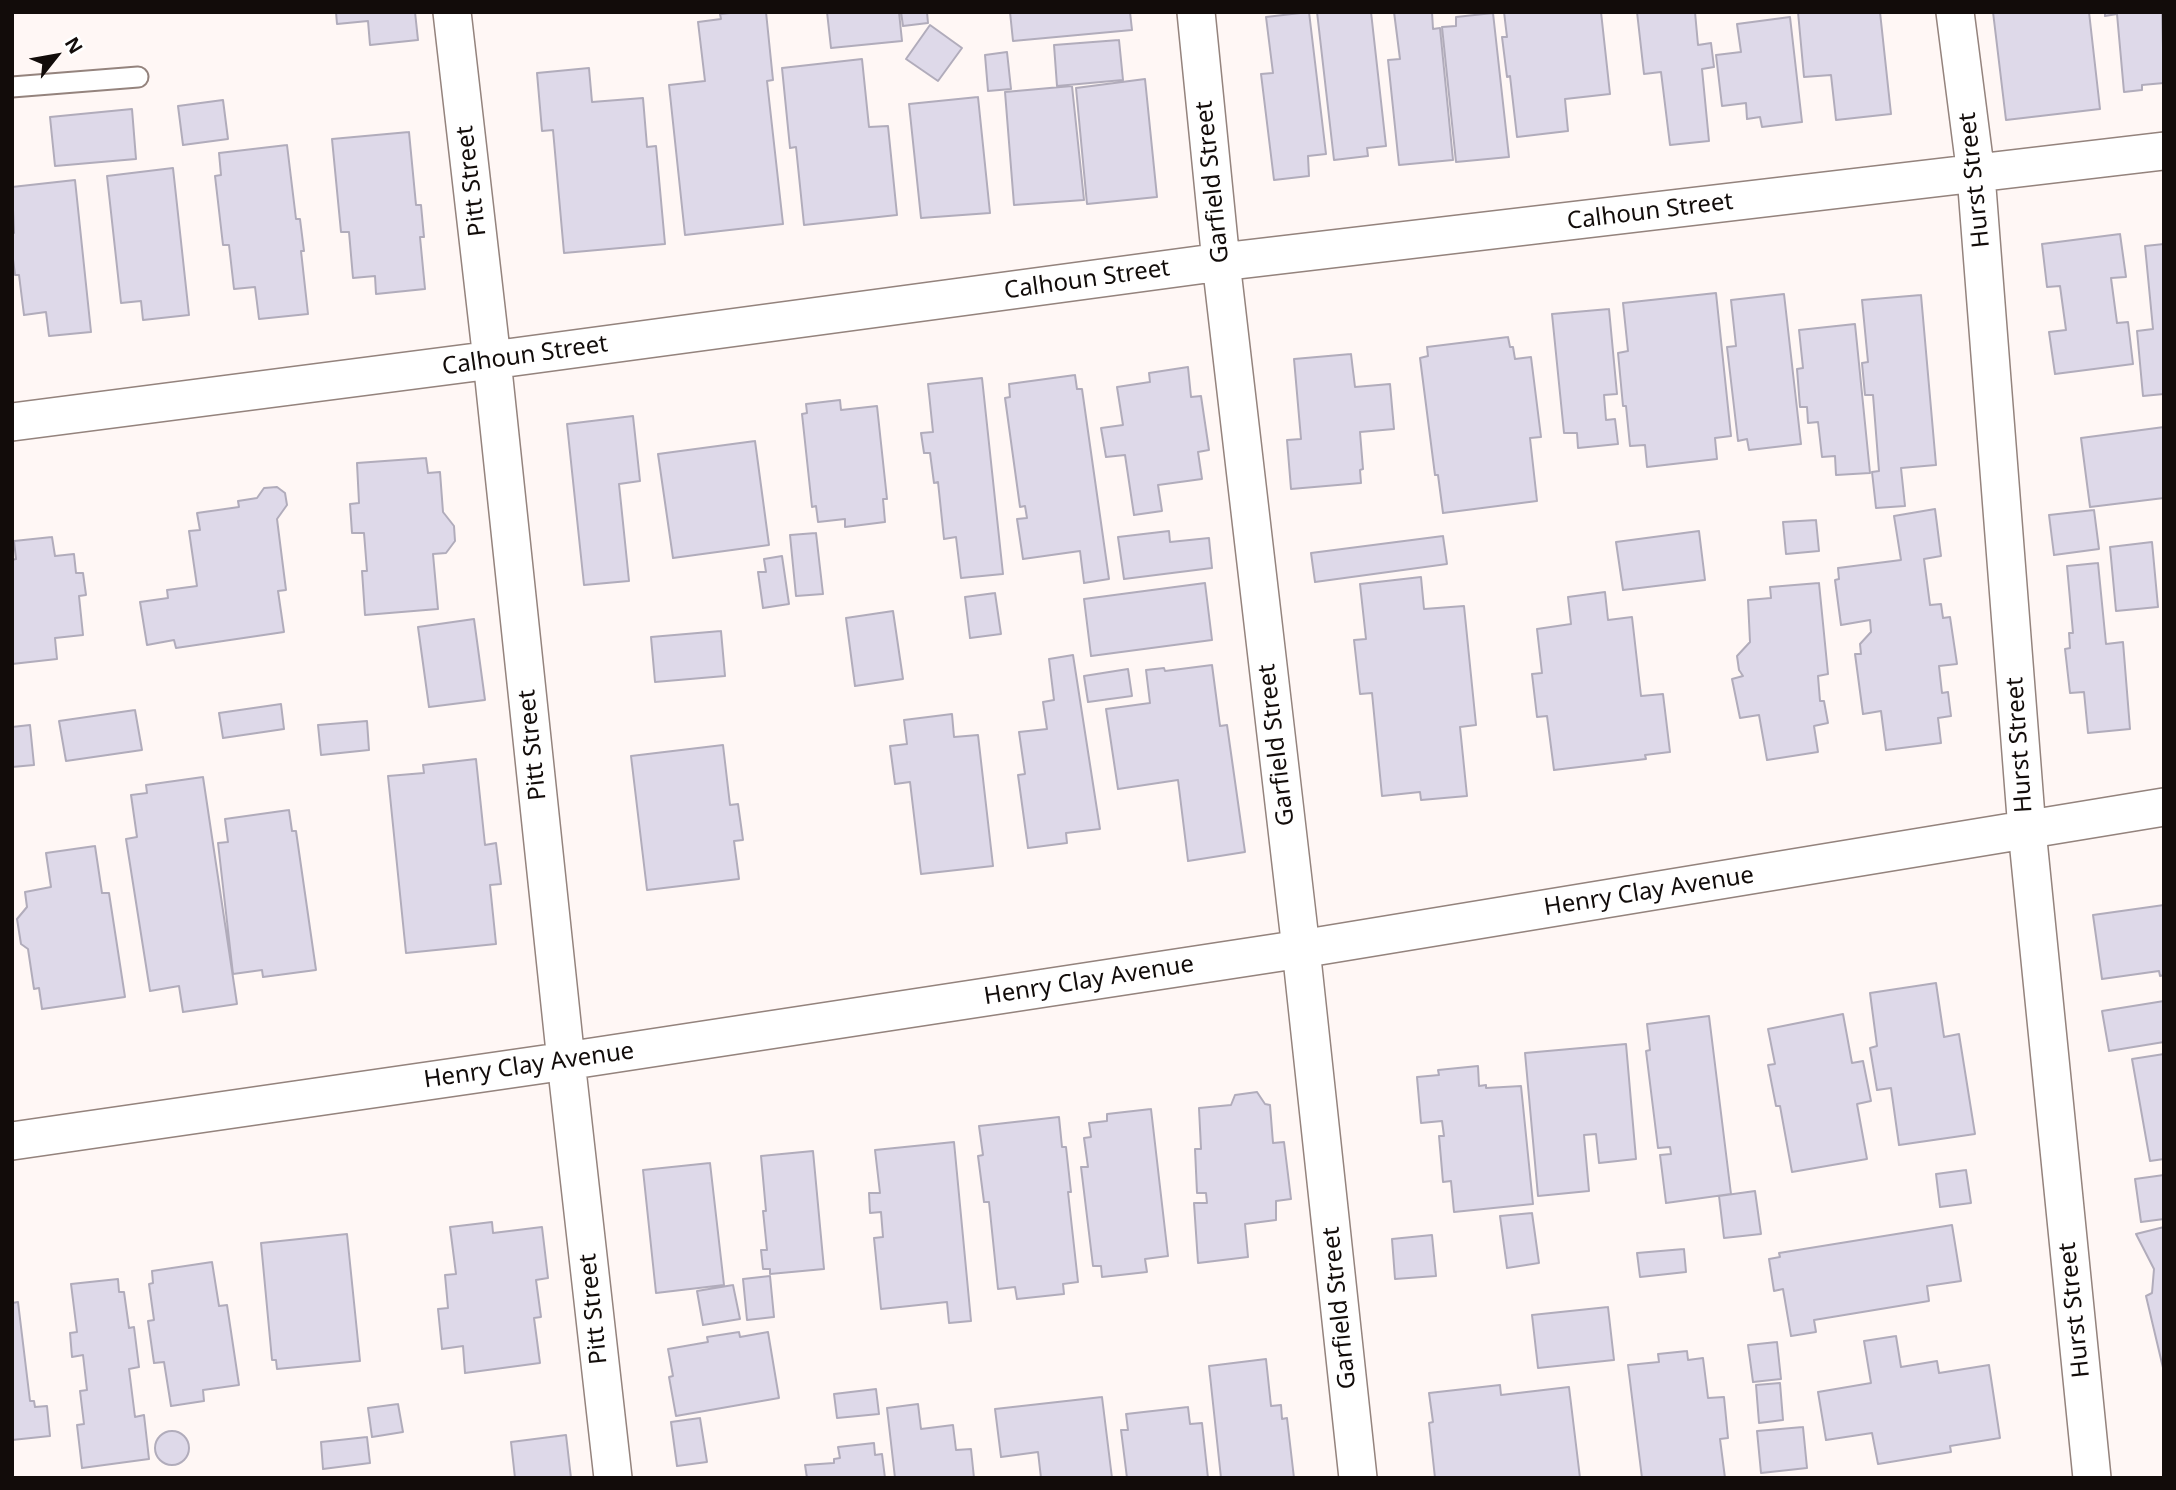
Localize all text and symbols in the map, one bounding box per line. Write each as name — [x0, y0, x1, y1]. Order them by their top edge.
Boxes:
north arrow — [21, 21, 91, 91]
text: N — [59, 32, 89, 58]
street label: Garfield Street — [1190, 99, 1236, 265]
street label: Hurst Street — [1954, 111, 1996, 249]
street label: Pitt Street — [451, 124, 493, 238]
street label: Calhoun Street — [1565, 188, 1735, 236]
street label: Calhoun Street — [1002, 254, 1172, 306]
street label: Calhoun Street — [440, 330, 610, 382]
street label: Garfield Street — [1253, 662, 1301, 828]
street label: Hurst Street — [2001, 676, 2039, 814]
street label: Pitt Street — [513, 688, 553, 802]
street label: Henry Clay Avenue — [1542, 861, 1756, 923]
street label: Henry Clay Avenue — [982, 950, 1196, 1012]
street label: Henry Clay Avenue — [422, 1037, 636, 1095]
street label: Garfield Street — [1317, 1225, 1363, 1391]
street label: Hurst Street — [2054, 1241, 2096, 1379]
street label: Pitt Street — [574, 1252, 614, 1366]

